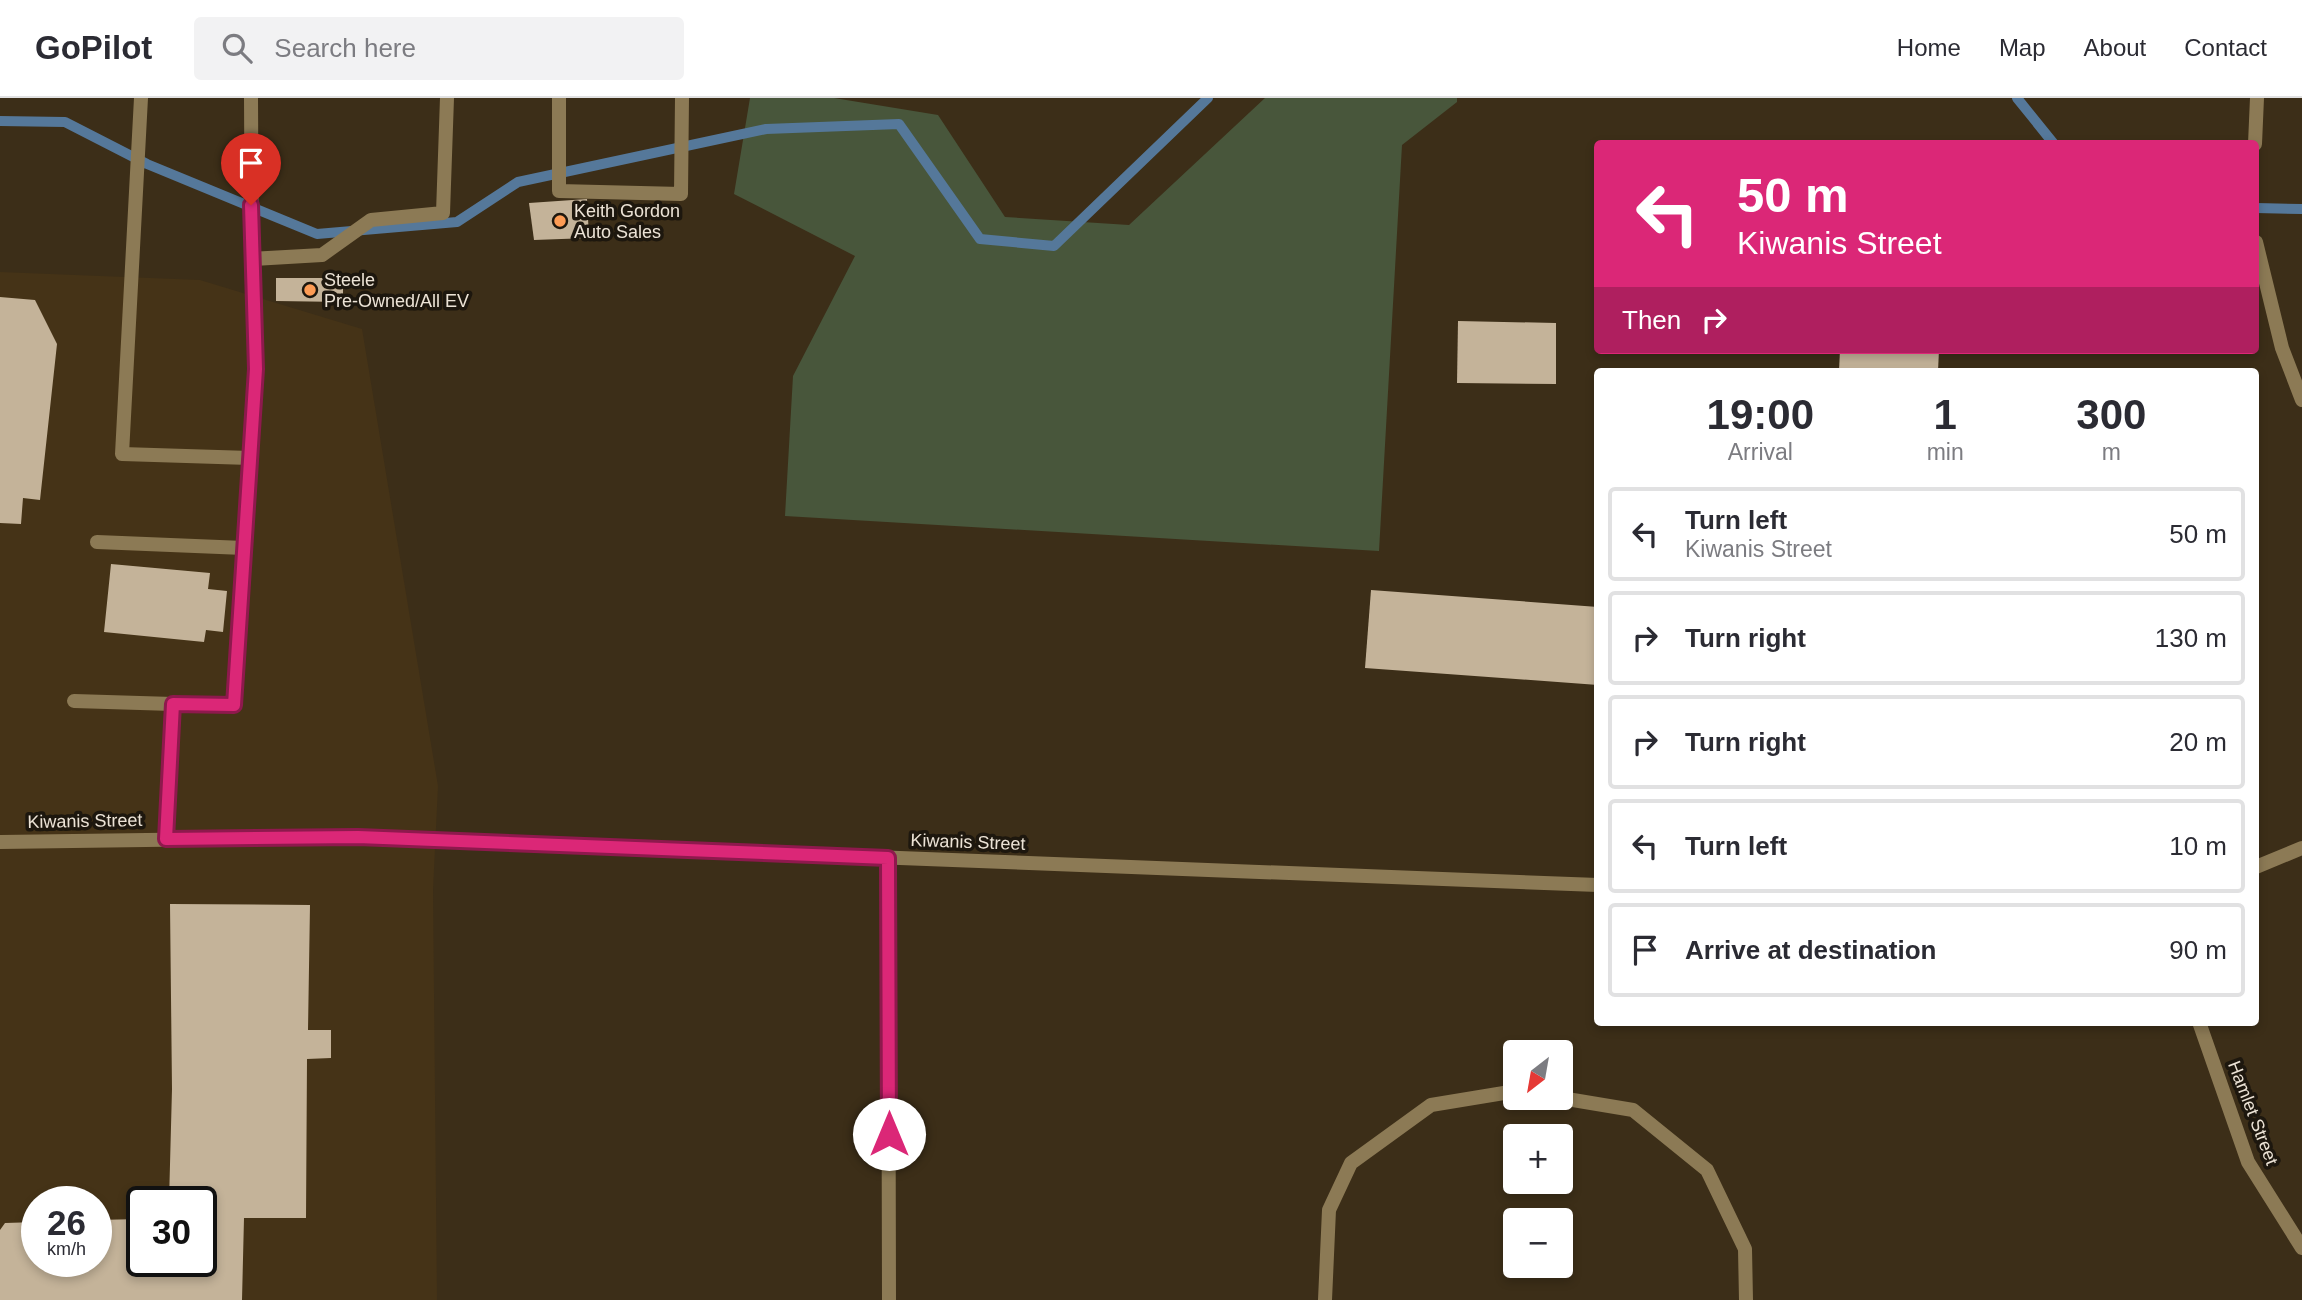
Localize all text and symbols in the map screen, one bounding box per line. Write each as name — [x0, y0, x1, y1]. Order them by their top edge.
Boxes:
search box — [194, 17, 684, 80]
text: GoPilot — [35, 29, 152, 66]
icon: search — [218, 29, 256, 67]
text: Search here — [274, 33, 416, 63]
text: Home — [1897, 34, 1961, 61]
text: Map — [1999, 34, 2046, 61]
text: About — [2084, 34, 2146, 61]
text: Contact — [2184, 34, 2267, 61]
pin — [221, 133, 281, 205]
icon: arrive — [232, 144, 270, 182]
icon: left — [1622, 168, 1713, 259]
text: 50 m — [1737, 168, 1849, 222]
place label: Keith Gordon Auto Sales — [574, 201, 680, 242]
marker: Keith Gordon Auto Sales — [552, 213, 568, 229]
text: Kiwanis Street — [1737, 225, 1942, 261]
place label: Steele Pre-Owned/All EV — [324, 270, 469, 311]
marker: Steele Pre-Owned/All EV — [302, 282, 318, 298]
icon: right — [1695, 301, 1733, 339]
text: Then — [1622, 305, 1681, 335]
text: 19:00 — [1707, 391, 1814, 438]
text: 1 — [1933, 391, 1957, 438]
text: 300 — [2076, 391, 2146, 438]
text: Arrival — [1728, 439, 1793, 465]
text: min — [1927, 439, 1964, 465]
text: m — [2102, 439, 2121, 465]
text: Turn left — [1685, 505, 1787, 535]
icon: left — [1626, 515, 1664, 553]
text: 50 m — [2169, 519, 2227, 549]
text: Kiwanis Street — [1685, 536, 1832, 562]
icon: right — [1626, 619, 1664, 657]
text: Turn right — [1685, 623, 1806, 653]
text: 130 m — [2155, 623, 2227, 653]
icon: right — [1626, 723, 1664, 761]
text: Turn right — [1685, 727, 1806, 757]
text: 20 m — [2169, 727, 2227, 757]
street label: Kiwanis Street — [27, 810, 143, 832]
icon: left — [1626, 827, 1664, 865]
street label: Kiwanis Street — [910, 830, 1026, 854]
text: Turn left — [1685, 831, 1787, 861]
text: 10 m — [2169, 831, 2227, 861]
icon: arrive — [1626, 931, 1664, 969]
text: Arrive at destination — [1685, 935, 1936, 965]
text: 90 m — [2169, 935, 2227, 965]
north arrow — [1503, 1040, 1573, 1110]
map controls — [1503, 1040, 1573, 1278]
street label: Hamlet Street — [2224, 1058, 2282, 1168]
position arrow — [852, 1097, 926, 1171]
button: + — [1503, 1124, 1573, 1194]
speed limit sign: 30 — [126, 1186, 217, 1277]
text: 26 — [47, 1203, 86, 1242]
button: − — [1503, 1208, 1573, 1278]
text: km/h — [47, 1239, 86, 1259]

